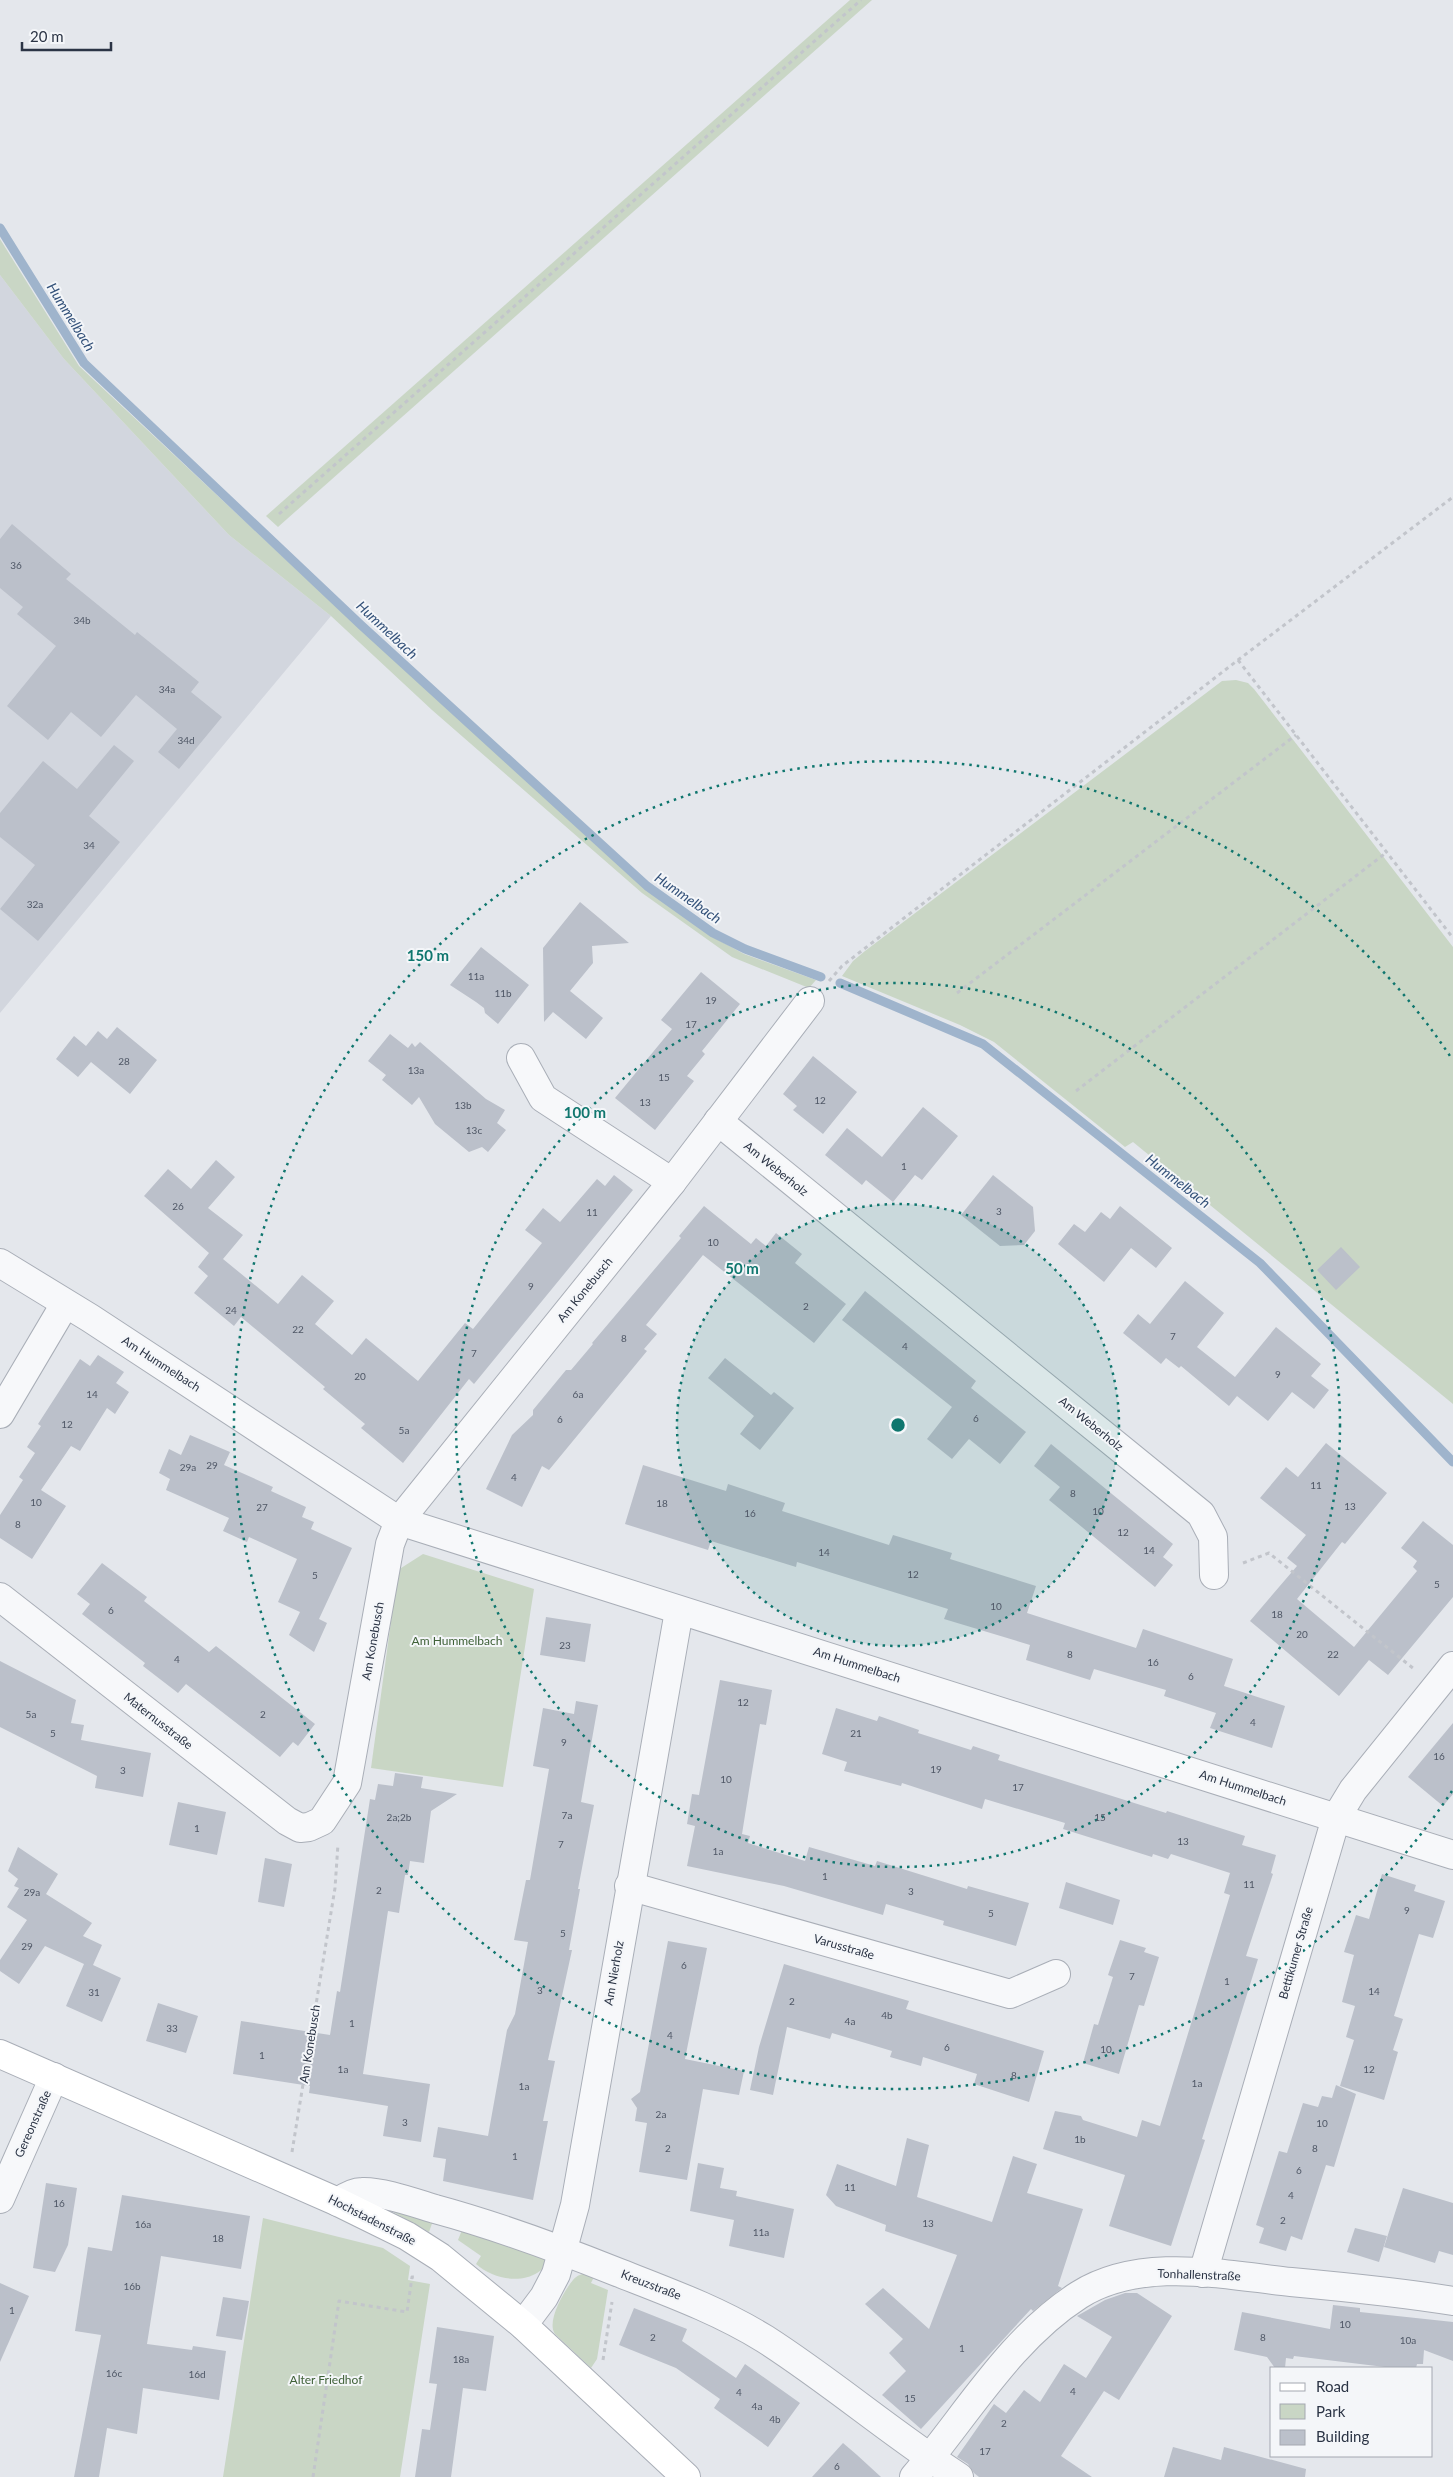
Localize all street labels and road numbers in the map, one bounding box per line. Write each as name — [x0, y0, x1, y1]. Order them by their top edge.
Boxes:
street label: Am Weberholz — [741, 1138, 812, 1199]
street label: Am Konebusch — [554, 1254, 615, 1325]
street label: Am Hummelbach — [119, 1333, 203, 1395]
street label: Am Weberholz — [1056, 1393, 1127, 1454]
street label: Am Konebusch — [358, 1601, 387, 1681]
street label: Am Hummelbach — [812, 1643, 903, 1686]
street label: Maternusstraße — [121, 1689, 196, 1752]
street label: Am Hummelbach — [1198, 1766, 1289, 1809]
street label: Bettikumer Straße — [1275, 1905, 1316, 2001]
street label: Varusstraße — [812, 1931, 876, 1962]
street label: Am Nierholz — [600, 1939, 627, 2006]
street label: Am Konebusch — [296, 2004, 323, 2084]
street label: Gereonstraße — [11, 2088, 54, 2160]
street label: Hochstadenstraße — [326, 2191, 419, 2248]
street label: Kreuzstraße — [619, 2266, 684, 2303]
street label: Tonhallenstraße — [1157, 2266, 1241, 2283]

